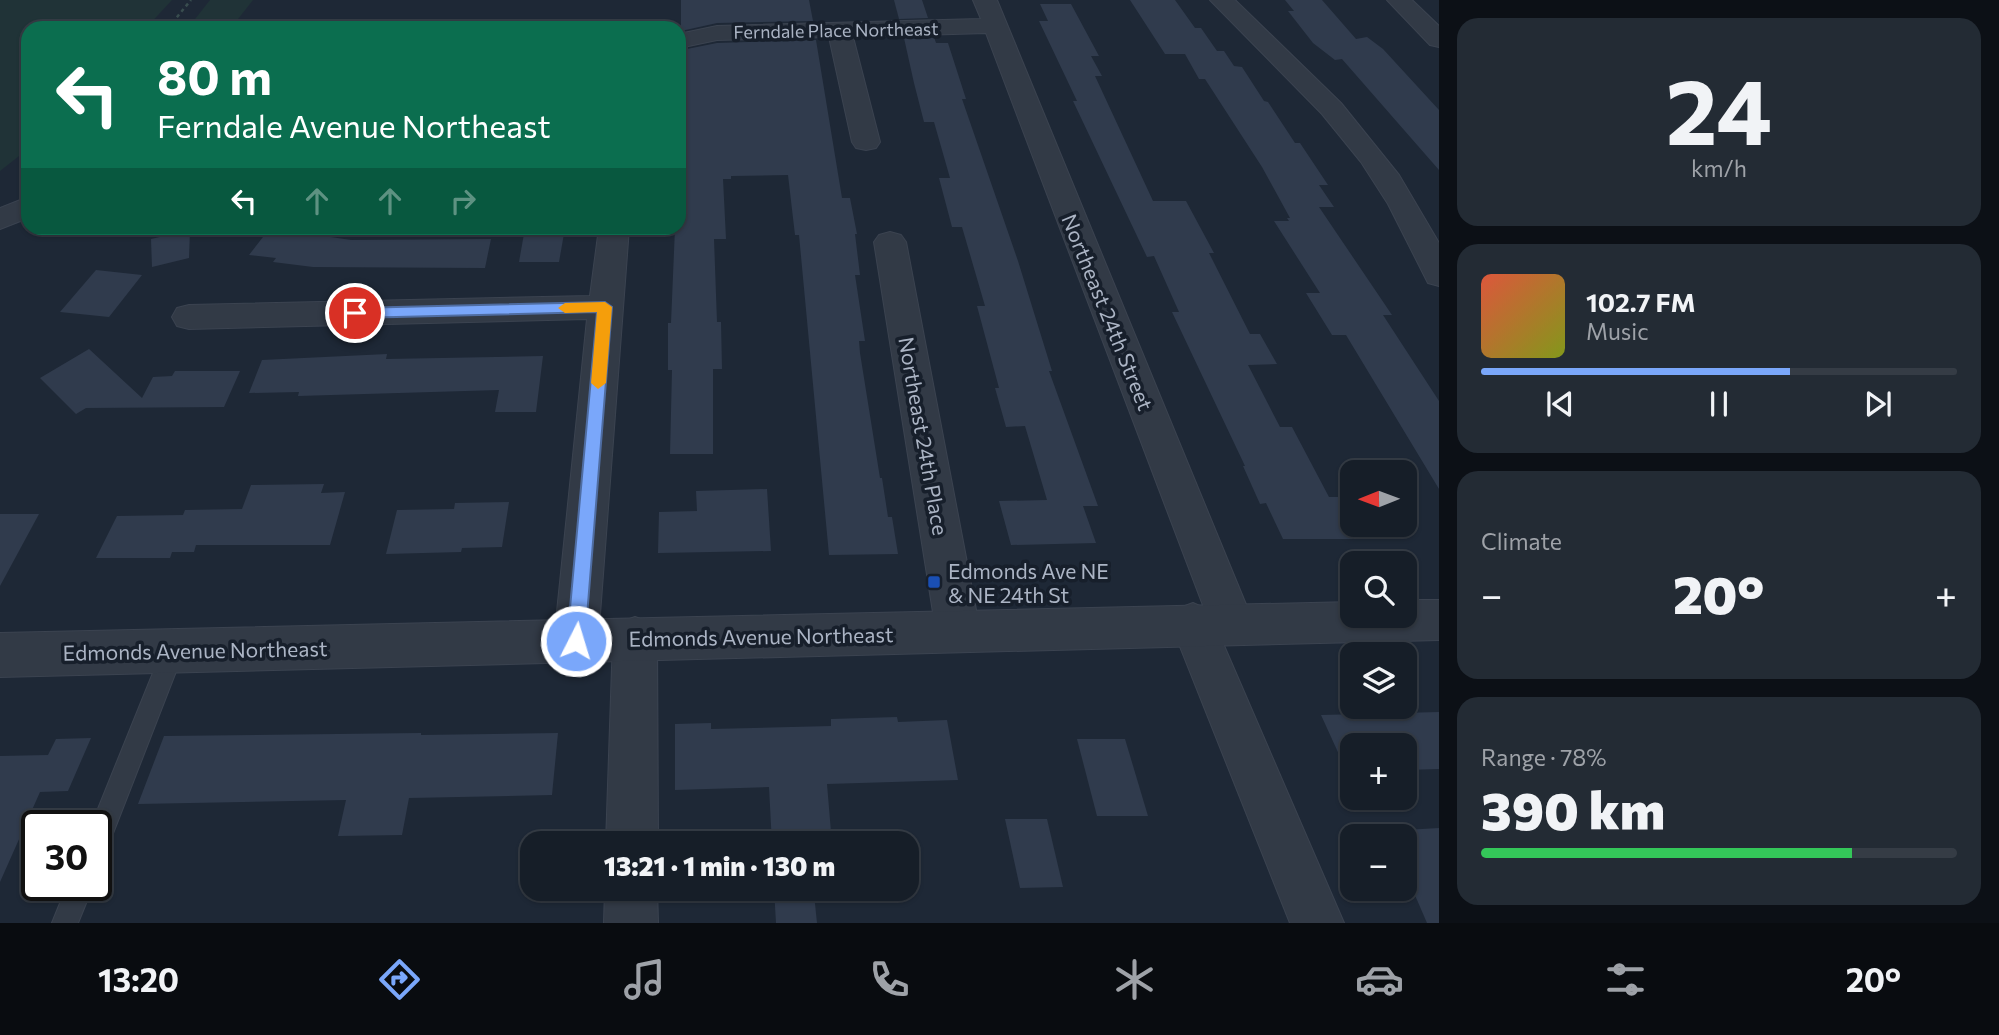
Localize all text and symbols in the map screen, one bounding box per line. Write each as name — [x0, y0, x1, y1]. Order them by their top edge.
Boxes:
street label: Ferndale Place Northeast — [733, 17, 939, 43]
text: 80 m — [157, 45, 272, 105]
icon: left — [42, 49, 133, 140]
text: 24 — [1666, 52, 1772, 164]
text: Ferndale Avenue Northeast — [157, 105, 551, 145]
text: km/h — [1691, 154, 1747, 182]
icon: left — [225, 182, 263, 220]
icon: ahead — [298, 182, 336, 220]
icon: ahead — [371, 182, 409, 220]
icon: right — [444, 182, 482, 220]
street label: Northeast 24th Street — [1057, 210, 1159, 414]
pin — [325, 283, 385, 343]
text: 102.7 FM — [1586, 286, 1696, 317]
icon: arrive — [336, 294, 374, 332]
text: Music — [1586, 317, 1649, 345]
street label: Northeast 24th Place — [894, 335, 954, 537]
icon: previous — [1541, 385, 1579, 423]
icon: pause — [1700, 385, 1738, 423]
icon: next — [1859, 385, 1897, 423]
north arrow — [1340, 460, 1418, 537]
map controls — [1340, 460, 1417, 901]
text: Climate — [1481, 527, 1562, 555]
button: search — [1340, 551, 1417, 628]
place label: Edmonds Ave NE & NE 24th St — [948, 558, 1109, 607]
text: 20° — [1673, 561, 1764, 625]
text: − — [1481, 570, 1503, 617]
text: + — [1935, 570, 1957, 617]
marker: Edmonds Ave NE & NE 24th St — [926, 574, 942, 590]
position arrow — [539, 604, 613, 678]
street label: Edmonds Avenue Northeast — [628, 621, 894, 651]
street label: Edmonds Avenue Northeast — [62, 635, 328, 665]
button: layers — [1340, 642, 1417, 719]
button: + — [1340, 733, 1417, 810]
text: Range · 78% — [1481, 743, 1606, 771]
text: 390 km — [1481, 777, 1665, 841]
speed limit sign: 30 — [21, 810, 112, 901]
button: − — [1340, 824, 1417, 901]
text: 13:21 · 1 min · 130 m — [604, 850, 835, 881]
icon: directions — [375, 955, 424, 1004]
icon: music — [620, 955, 669, 1004]
icon: phone — [865, 955, 914, 1004]
icon: climate — [1110, 955, 1159, 1004]
icon: car — [1355, 955, 1404, 1004]
icon: filters — [1601, 955, 1650, 1004]
text: 13:20 — [98, 959, 179, 999]
text: 20° — [1846, 959, 1901, 999]

